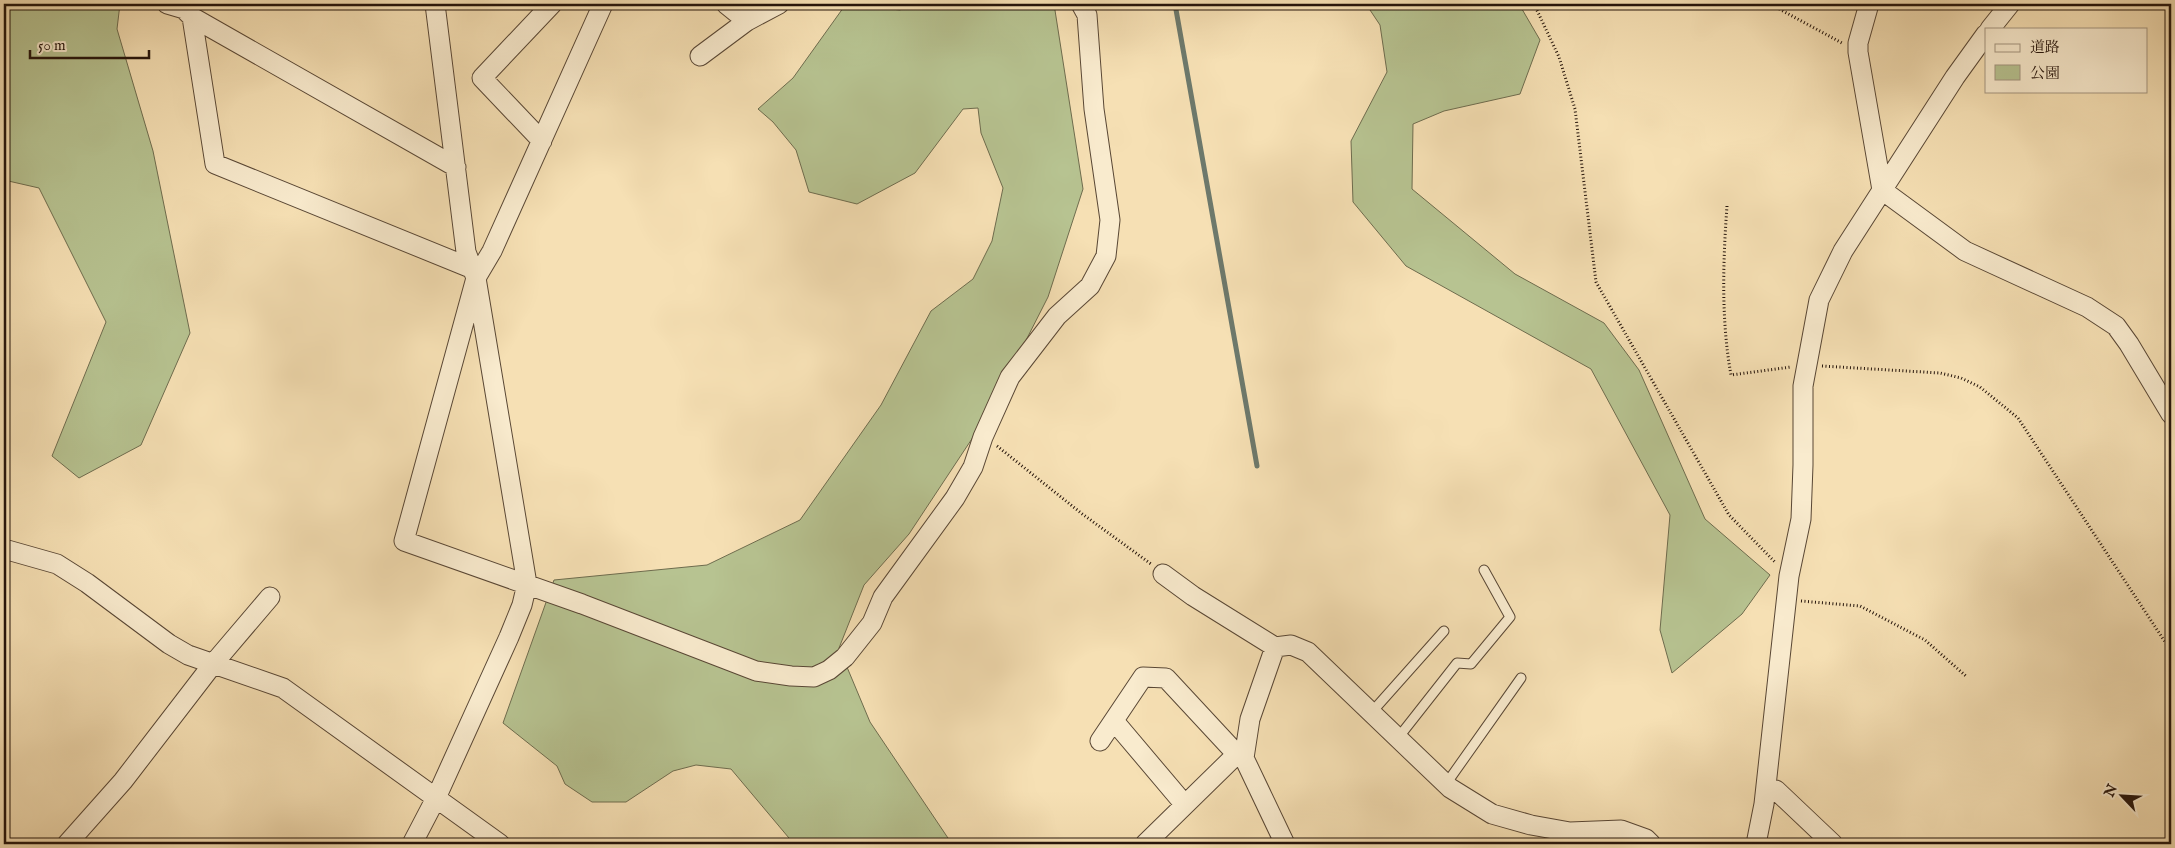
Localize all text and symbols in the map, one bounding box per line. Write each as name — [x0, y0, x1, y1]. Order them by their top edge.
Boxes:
scale bar — [30, 28, 149, 60]
legend — [1985, 28, 2148, 92]
text: 50 m — [38, 36, 66, 55]
text: 道路 — [2030, 38, 2060, 57]
text: 公園 — [2030, 64, 2060, 83]
north arrow — [2098, 770, 2148, 820]
text: N — [2100, 782, 2122, 801]

